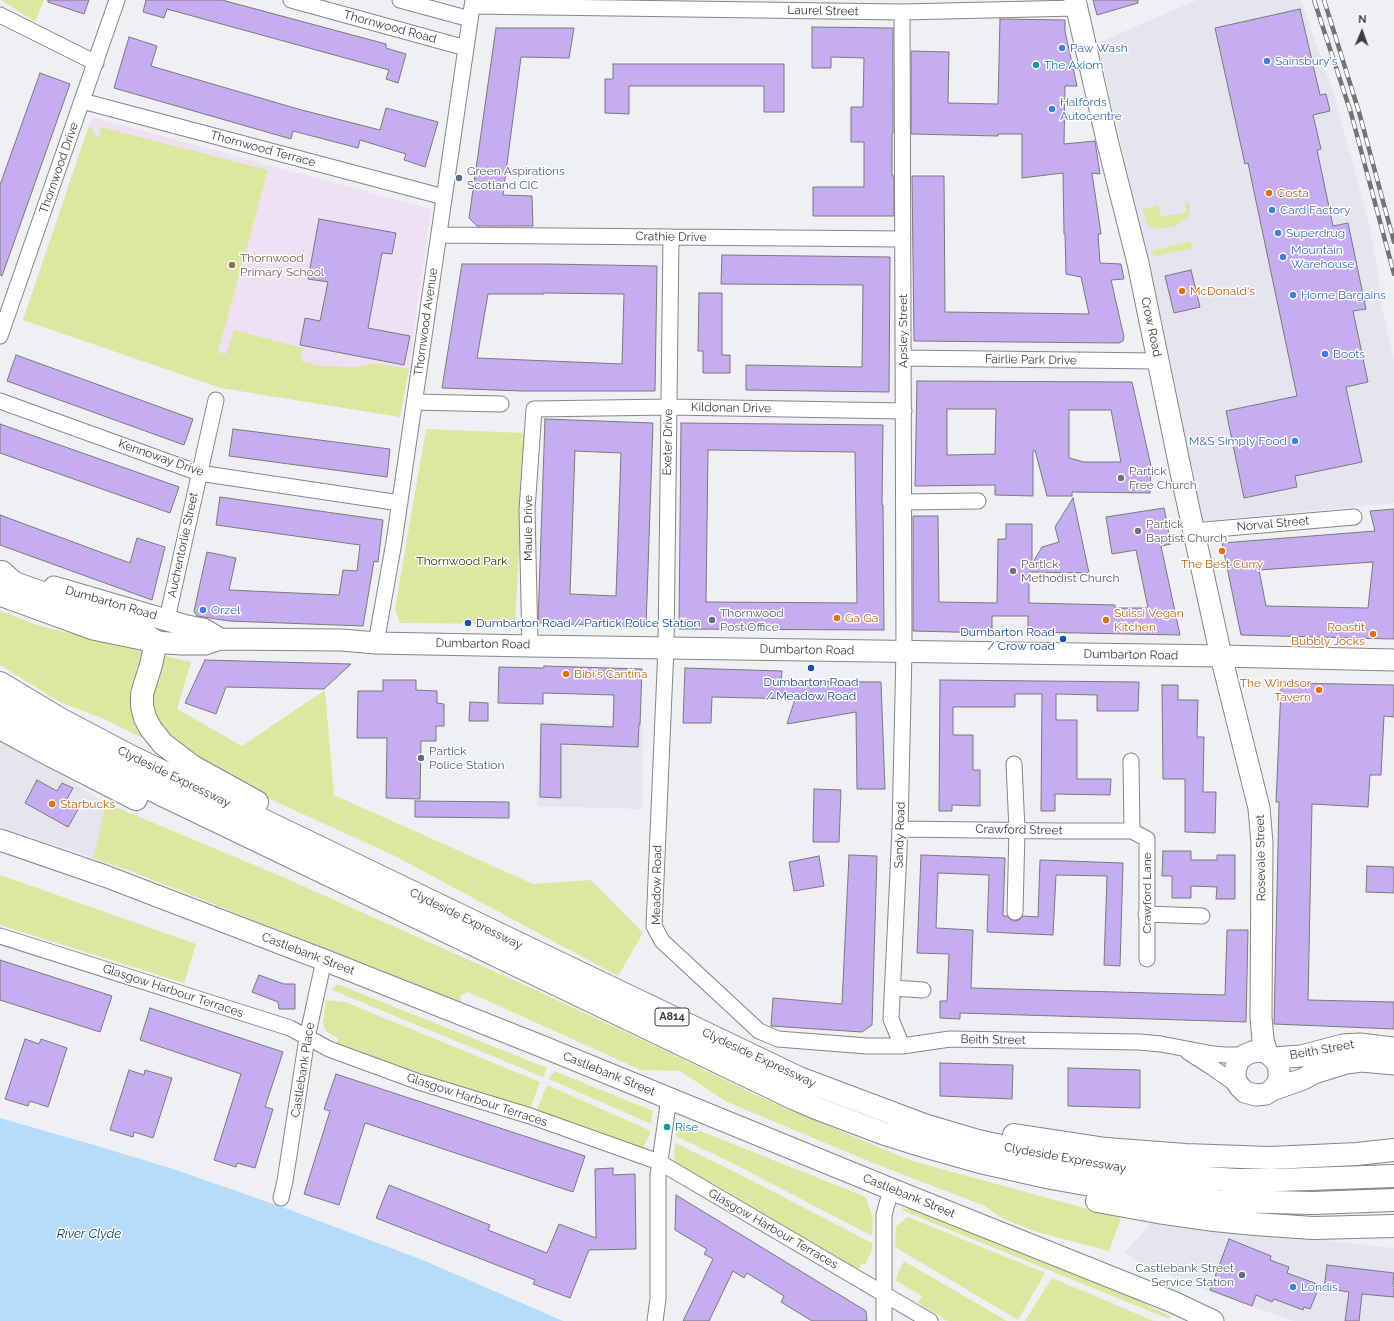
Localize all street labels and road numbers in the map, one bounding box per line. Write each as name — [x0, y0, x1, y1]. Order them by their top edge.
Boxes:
street label: Laurel Street — [787, 3, 859, 19]
street label: Thornwood Road — [342, 8, 438, 46]
street label: Thornwood Drive — [37, 121, 81, 215]
street label: Thornwood Terrace — [209, 128, 317, 170]
street label: Crathie Drive — [635, 229, 707, 245]
street label: Thornwood Avenue — [411, 267, 441, 377]
street label: Apsley Street — [896, 294, 910, 368]
street label: Crow Road — [1138, 296, 1164, 358]
street label: Fairlie Park Drive — [985, 352, 1077, 368]
street label: Kildonan Drive — [691, 400, 771, 416]
street label: Exeter Drive — [660, 408, 676, 476]
street label: Kennoway Drive — [116, 437, 206, 479]
street label: Auchentorlie Street — [165, 491, 201, 599]
street label: Maule Drive — [521, 495, 535, 561]
street label: Norval Street — [1236, 514, 1310, 534]
street label: Dumbarton Road — [63, 583, 159, 623]
street label: Dumbarton Road — [435, 636, 531, 652]
street label: Dumbarton Road — [759, 642, 855, 658]
street label: Dumbarton Road — [1083, 647, 1179, 663]
street label: Clydeside Expressway — [115, 743, 233, 811]
street label: Sandy Road — [892, 801, 908, 869]
street label: Rosevale Street — [1253, 814, 1269, 902]
street label: Crawford Street — [975, 822, 1063, 838]
street label: Meadow Road — [649, 845, 665, 925]
street label: Crawford Lane — [1140, 852, 1154, 934]
street label: Clydeside Expressway — [407, 885, 525, 953]
street label: Castlebank Street — [259, 930, 357, 978]
street label: Glasgow Harbour Terraces — [101, 961, 245, 1021]
road number: A814 — [655, 1008, 689, 1026]
street label: Castlebank Place — [288, 1021, 318, 1119]
street label: Clydeside Expressway — [700, 1025, 818, 1091]
street label: Beith Street — [960, 1032, 1026, 1048]
street label: Beith Street — [1289, 1037, 1355, 1063]
street label: Castlebank Street — [561, 1049, 657, 1099]
street label: Glasgow Harbour Terraces — [405, 1070, 549, 1130]
street label: Clydeside Expressway — [1003, 1140, 1127, 1176]
street label: Castlebank Street — [861, 1171, 957, 1221]
street label: Glasgow Harbour Terraces — [706, 1186, 840, 1272]

